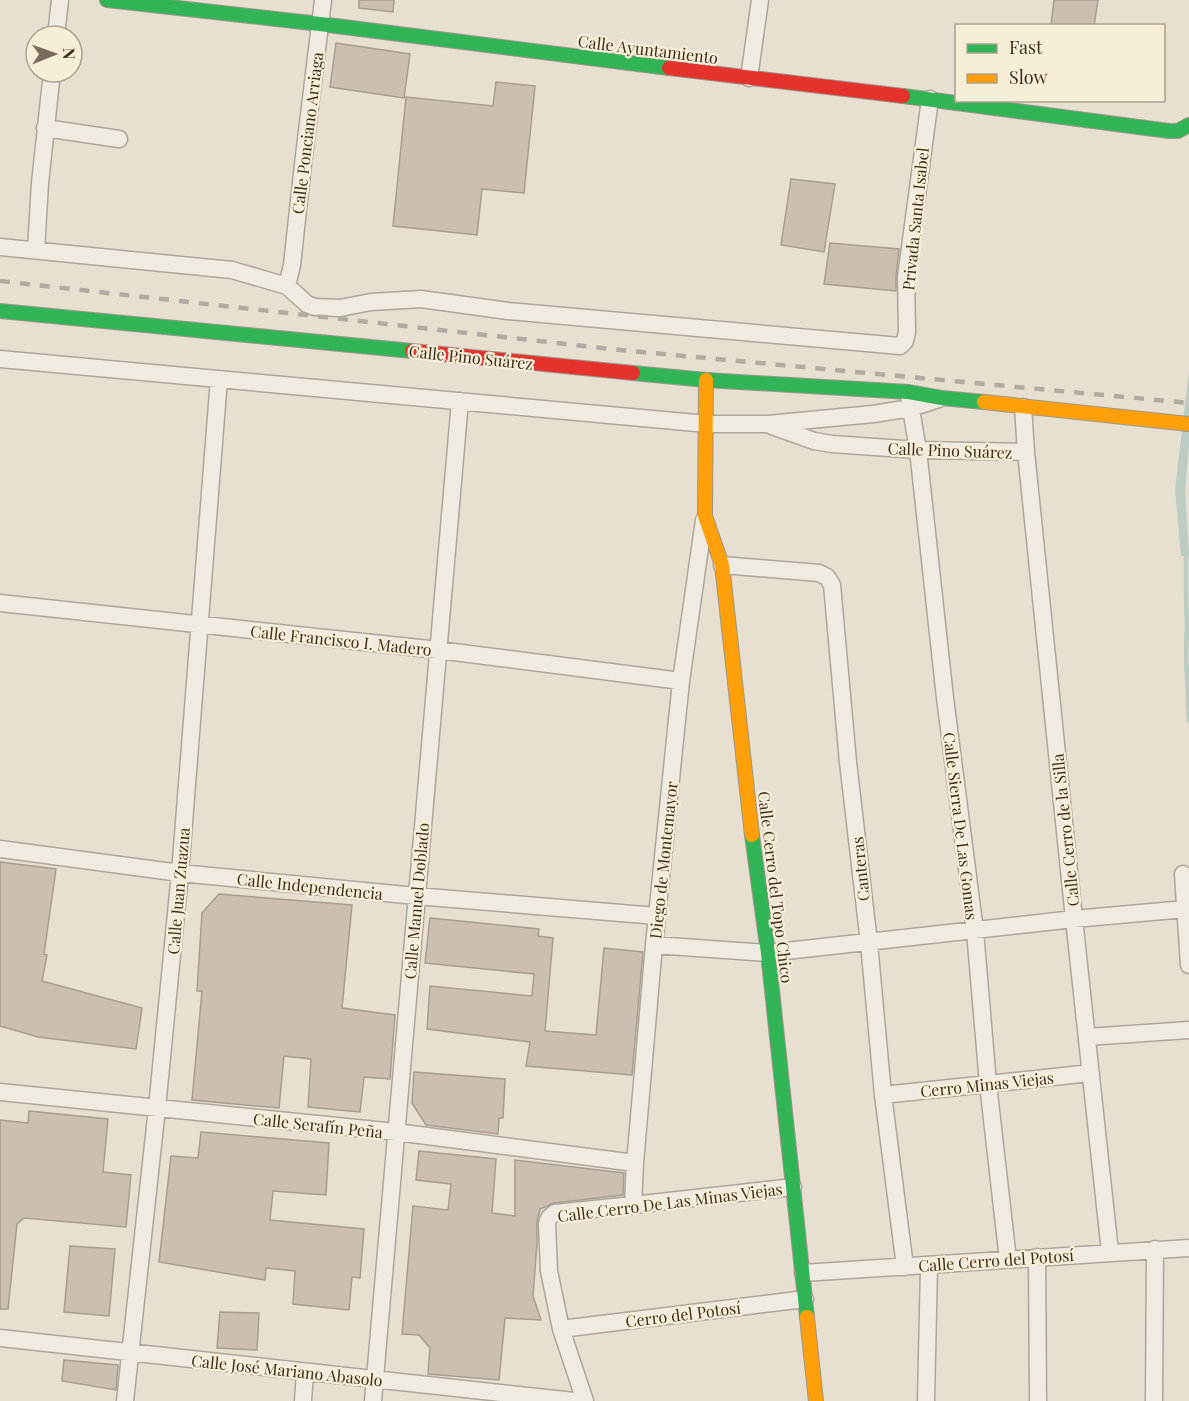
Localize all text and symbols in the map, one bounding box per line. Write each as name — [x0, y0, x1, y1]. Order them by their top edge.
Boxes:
north arrow — [24, 24, 84, 84]
legend — [955, 24, 1165, 102]
street label: Calle Ayuntamiento — [577, 30, 720, 68]
text: Fast — [1009, 35, 1043, 59]
text: N — [59, 48, 80, 60]
street label: Calle Ponciano Arriaga — [287, 51, 327, 215]
text: Slow — [1009, 65, 1047, 89]
street label: Privada Santa Isabel — [897, 146, 933, 292]
street label: Calle Pino Suárez — [408, 340, 535, 374]
street label: Calle Pino Suárez — [887, 437, 1013, 463]
street label: Calle Francisco I. Madero — [249, 620, 433, 660]
street label: Calle Sierra De Las Gomas — [939, 731, 983, 921]
street label: Calle Cerro de la Silla — [1047, 753, 1083, 907]
street label: Diego de Montemayor — [644, 780, 682, 940]
street label: Calle Cerro del Topo Chico — [754, 790, 798, 984]
street label: Calle Manuel Doblado — [399, 822, 433, 980]
street label: Calle Juan Zuazua — [162, 827, 194, 955]
street label: Canteras — [846, 836, 874, 902]
street label: Calle Independencia — [236, 868, 384, 904]
street label: Cerro Minas Viejas — [919, 1067, 1055, 1101]
street label: Calle Serafín Peña — [252, 1108, 384, 1142]
street label: Calle Cerro De Las Minas Viejas — [556, 1178, 784, 1226]
street label: Calle Cerro del Potosí — [917, 1244, 1075, 1276]
street label: Cerro del Potosí — [624, 1296, 742, 1331]
street label: Calle José Mariano Abasolo — [190, 1350, 384, 1391]

